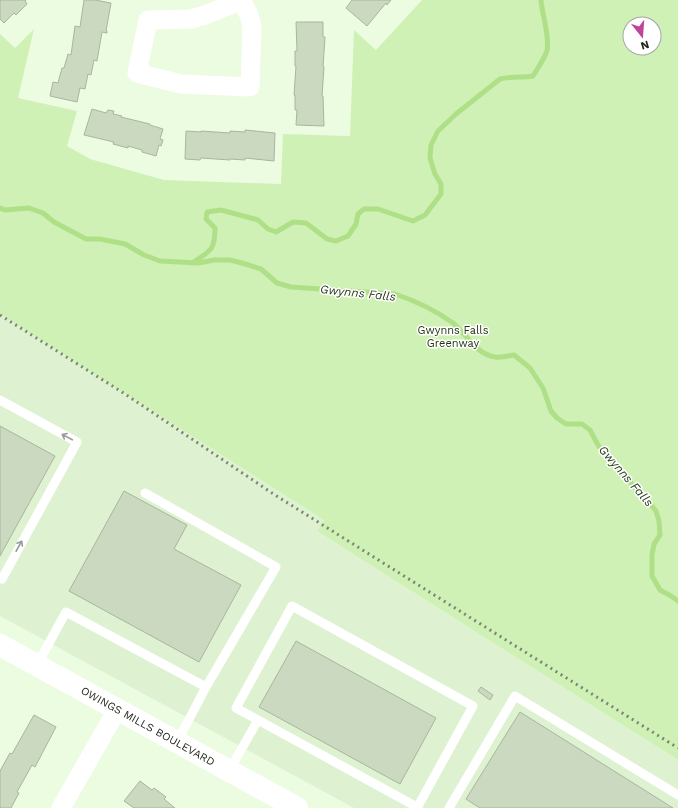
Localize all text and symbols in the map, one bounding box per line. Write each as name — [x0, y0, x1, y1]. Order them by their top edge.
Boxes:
north arrow — [622, 16, 662, 56]
text: N — [639, 38, 651, 52]
water label: Gwynns Falls — [320, 282, 396, 304]
park label: Gwynns Falls Greenway — [418, 324, 489, 350]
one-way arrow — [62, 432, 74, 440]
water label: Gwynns Falls — [596, 443, 656, 509]
one-way arrow — [16, 541, 24, 553]
street label: OWINGS MILLS BOULEVARD — [78, 684, 217, 769]

